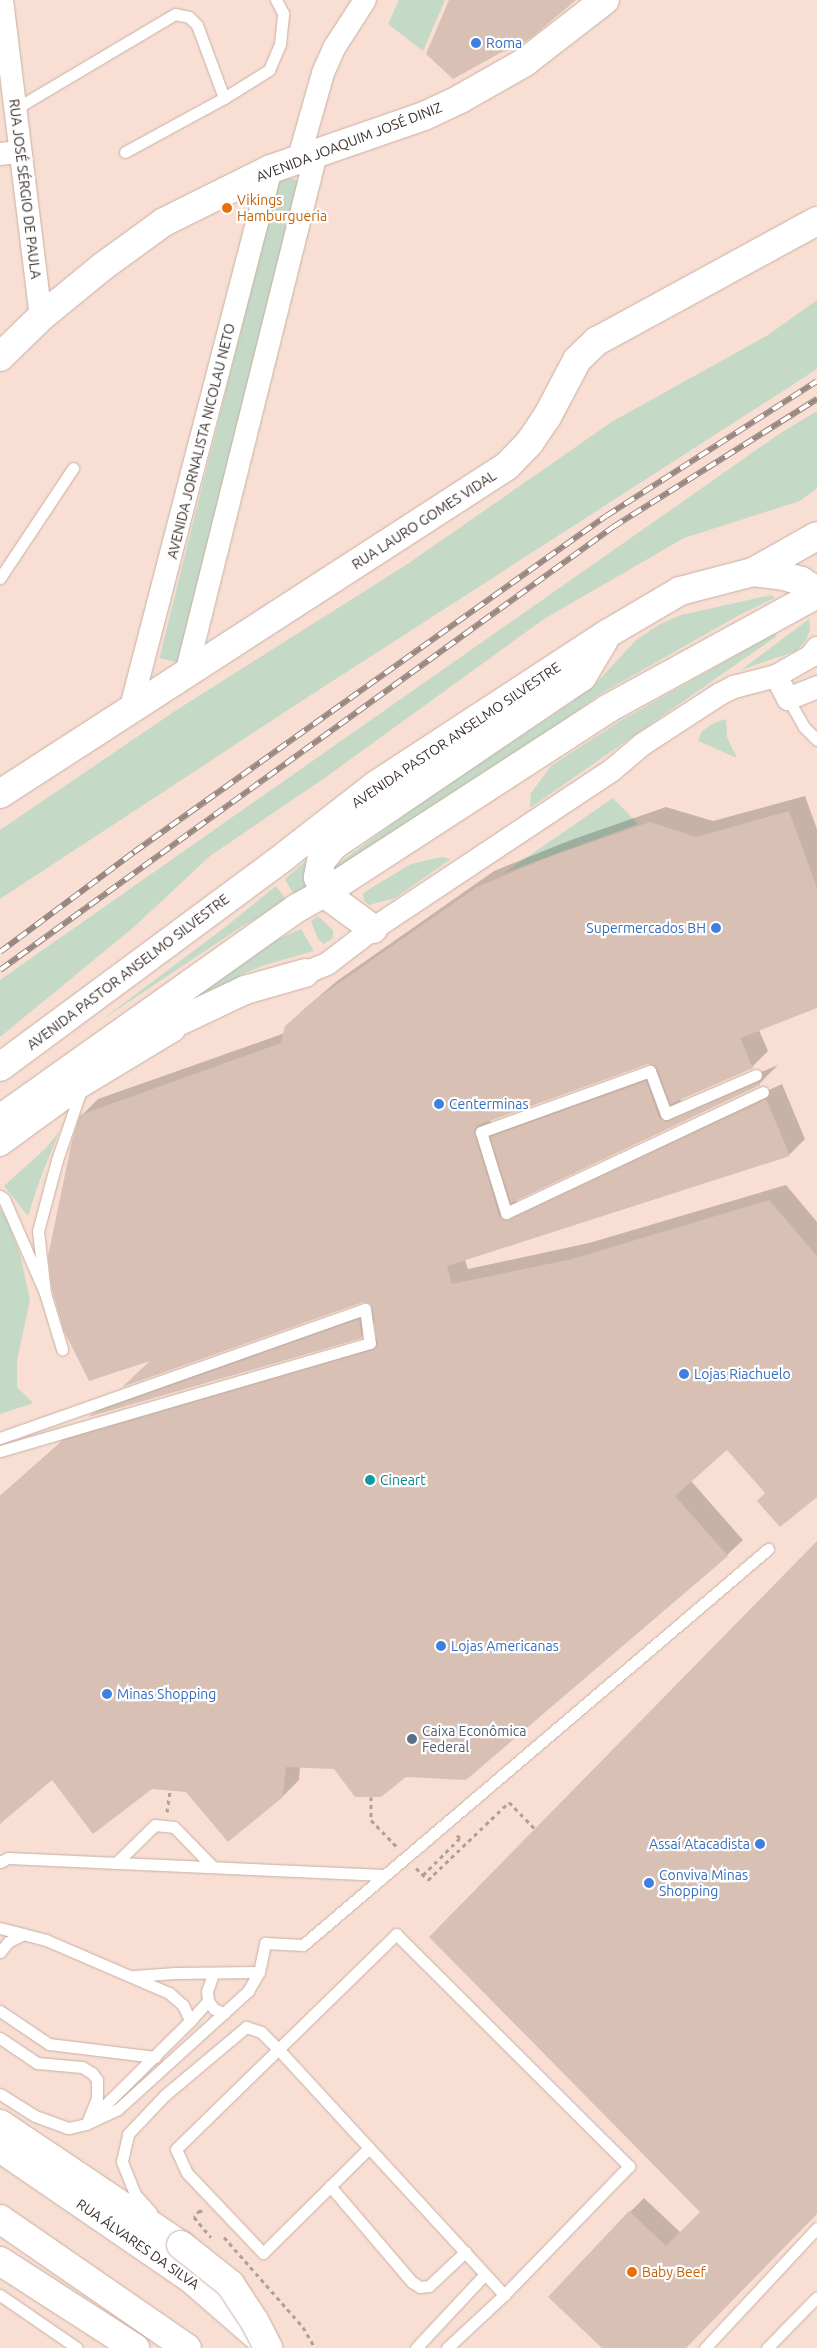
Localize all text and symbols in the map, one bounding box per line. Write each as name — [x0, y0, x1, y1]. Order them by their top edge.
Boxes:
place label: Roma — [486, 35, 522, 51]
marker: Roma — [470, 37, 482, 49]
street label: RUA JOSÉ SÉRGIO DE PAULA — [6, 98, 44, 280]
street label: AVENIDA JOAQUIM JOSÉ DINIZ — [254, 99, 444, 185]
place label: Vikings Hamburgueria — [237, 192, 327, 224]
marker: Vikings Hamburgueria — [221, 202, 233, 214]
street label: AVENIDA JORNALISTA NICOLAU NETO — [164, 321, 238, 561]
street label: RUA LAURO GOMES VIDAL — [349, 467, 499, 573]
street label: AVENIDA PASTOR ANSELMO SILVESTRE — [348, 659, 564, 811]
street label: AVENIDA PASTOR ANSELMO SILVESTRE — [24, 891, 232, 1053]
place label: Supermercados BH — [586, 920, 706, 936]
marker: Supermercados BH — [710, 922, 722, 934]
place label: Centerminas — [449, 1096, 529, 1112]
marker: Centerminas — [433, 1098, 445, 1110]
place label: Lojas Riachuelo — [694, 1366, 791, 1382]
marker: Lojas Riachuelo — [678, 1368, 690, 1380]
place label: Cineart — [380, 1472, 426, 1488]
marker: Cineart — [364, 1474, 376, 1486]
place label: Lojas Americanas — [451, 1638, 559, 1654]
marker: Lojas Americanas — [435, 1640, 447, 1652]
place label: Minas Shopping — [117, 1686, 216, 1702]
marker: Minas Shopping — [101, 1688, 113, 1700]
place label: Caixa Econômica Federal — [422, 1723, 526, 1755]
marker: Caixa Econômica Federal — [406, 1733, 418, 1745]
place label: Assaí Atacadista — [649, 1836, 750, 1852]
marker: Assaí Atacadista — [754, 1838, 766, 1850]
place label: Conviva Minas Shopping — [659, 1867, 748, 1900]
marker: Conviva Minas Shopping — [643, 1877, 655, 1889]
street label: RUA ÁLVARES DA SILVA — [73, 2195, 203, 2293]
place label: Baby Beef — [642, 2264, 706, 2280]
marker: Baby Beef — [626, 2266, 638, 2278]

